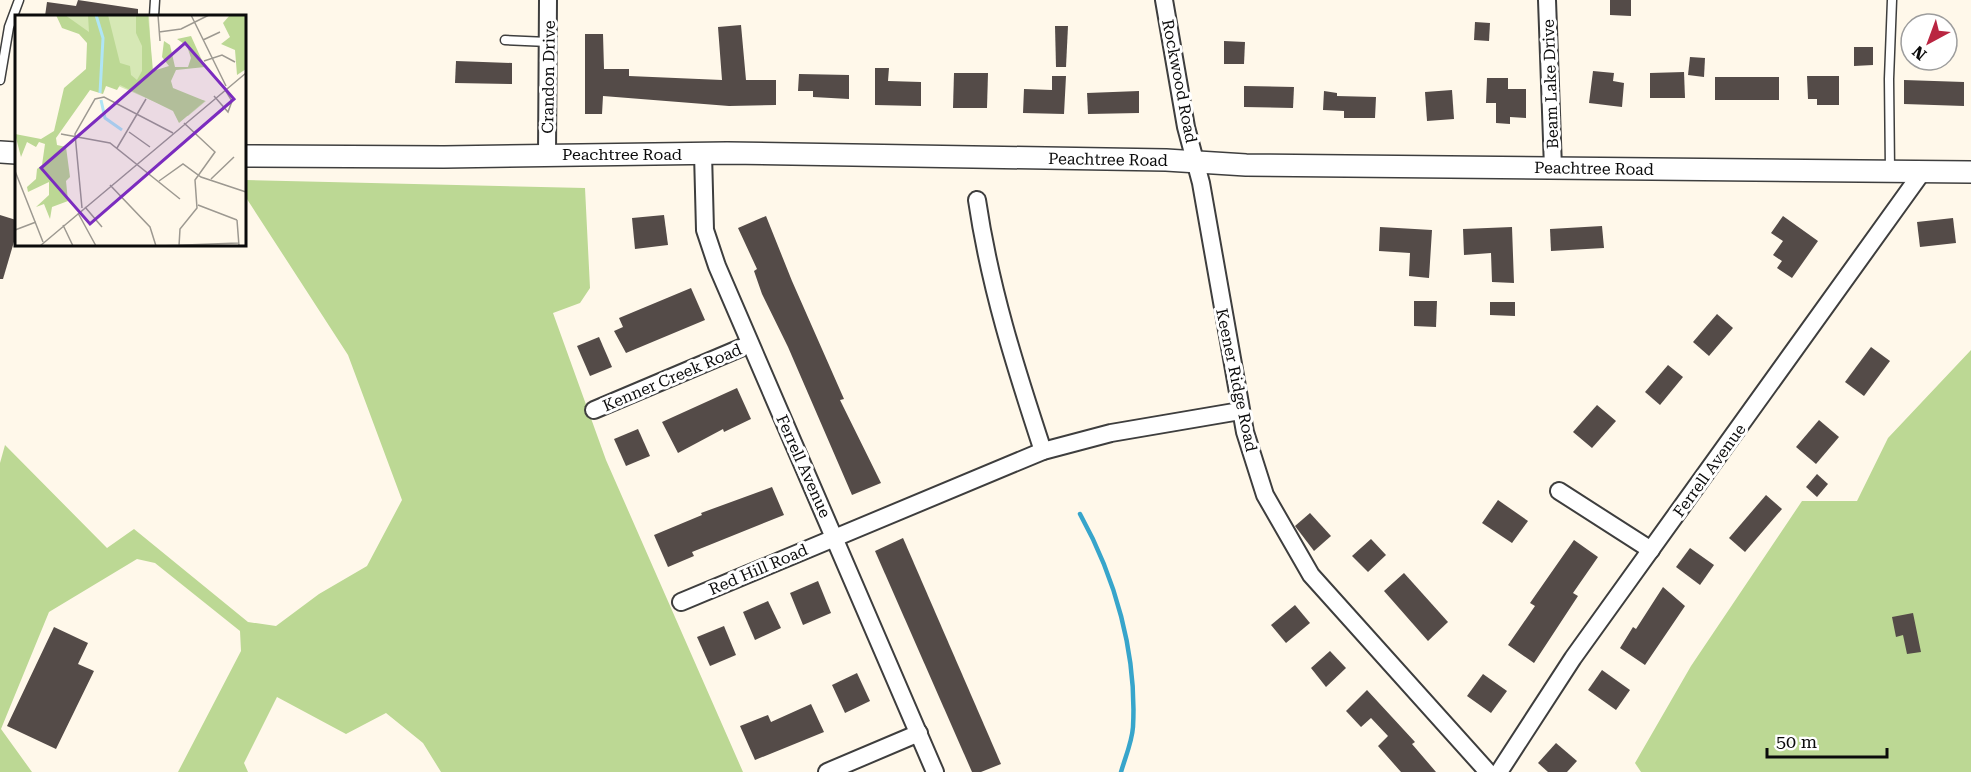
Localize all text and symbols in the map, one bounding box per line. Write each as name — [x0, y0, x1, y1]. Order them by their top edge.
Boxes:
north arrow — [1899, 12, 1959, 72]
inset map — [15, 15, 246, 246]
street label: Rockwood Road — [1158, 18, 1201, 145]
street label: Beam Lake Drive — [1539, 19, 1562, 149]
street label: Crandon Drive — [538, 20, 559, 134]
text: N — [1909, 42, 1930, 64]
street label: Peachtree Road — [562, 145, 682, 164]
street label: Peachtree Road — [1048, 149, 1168, 170]
street label: Peachtree Road — [1534, 158, 1654, 179]
street label: Keener Ridge Road — [1212, 307, 1261, 453]
street label: Kenner Creek Road — [600, 340, 745, 415]
street label: Ferrell Avenue — [772, 412, 835, 521]
street label: Ferrell Avenue — [1669, 420, 1750, 521]
street label: Red Hill Road — [706, 540, 811, 599]
scale bar — [1767, 721, 1887, 759]
text: 50 m — [1776, 731, 1817, 752]

